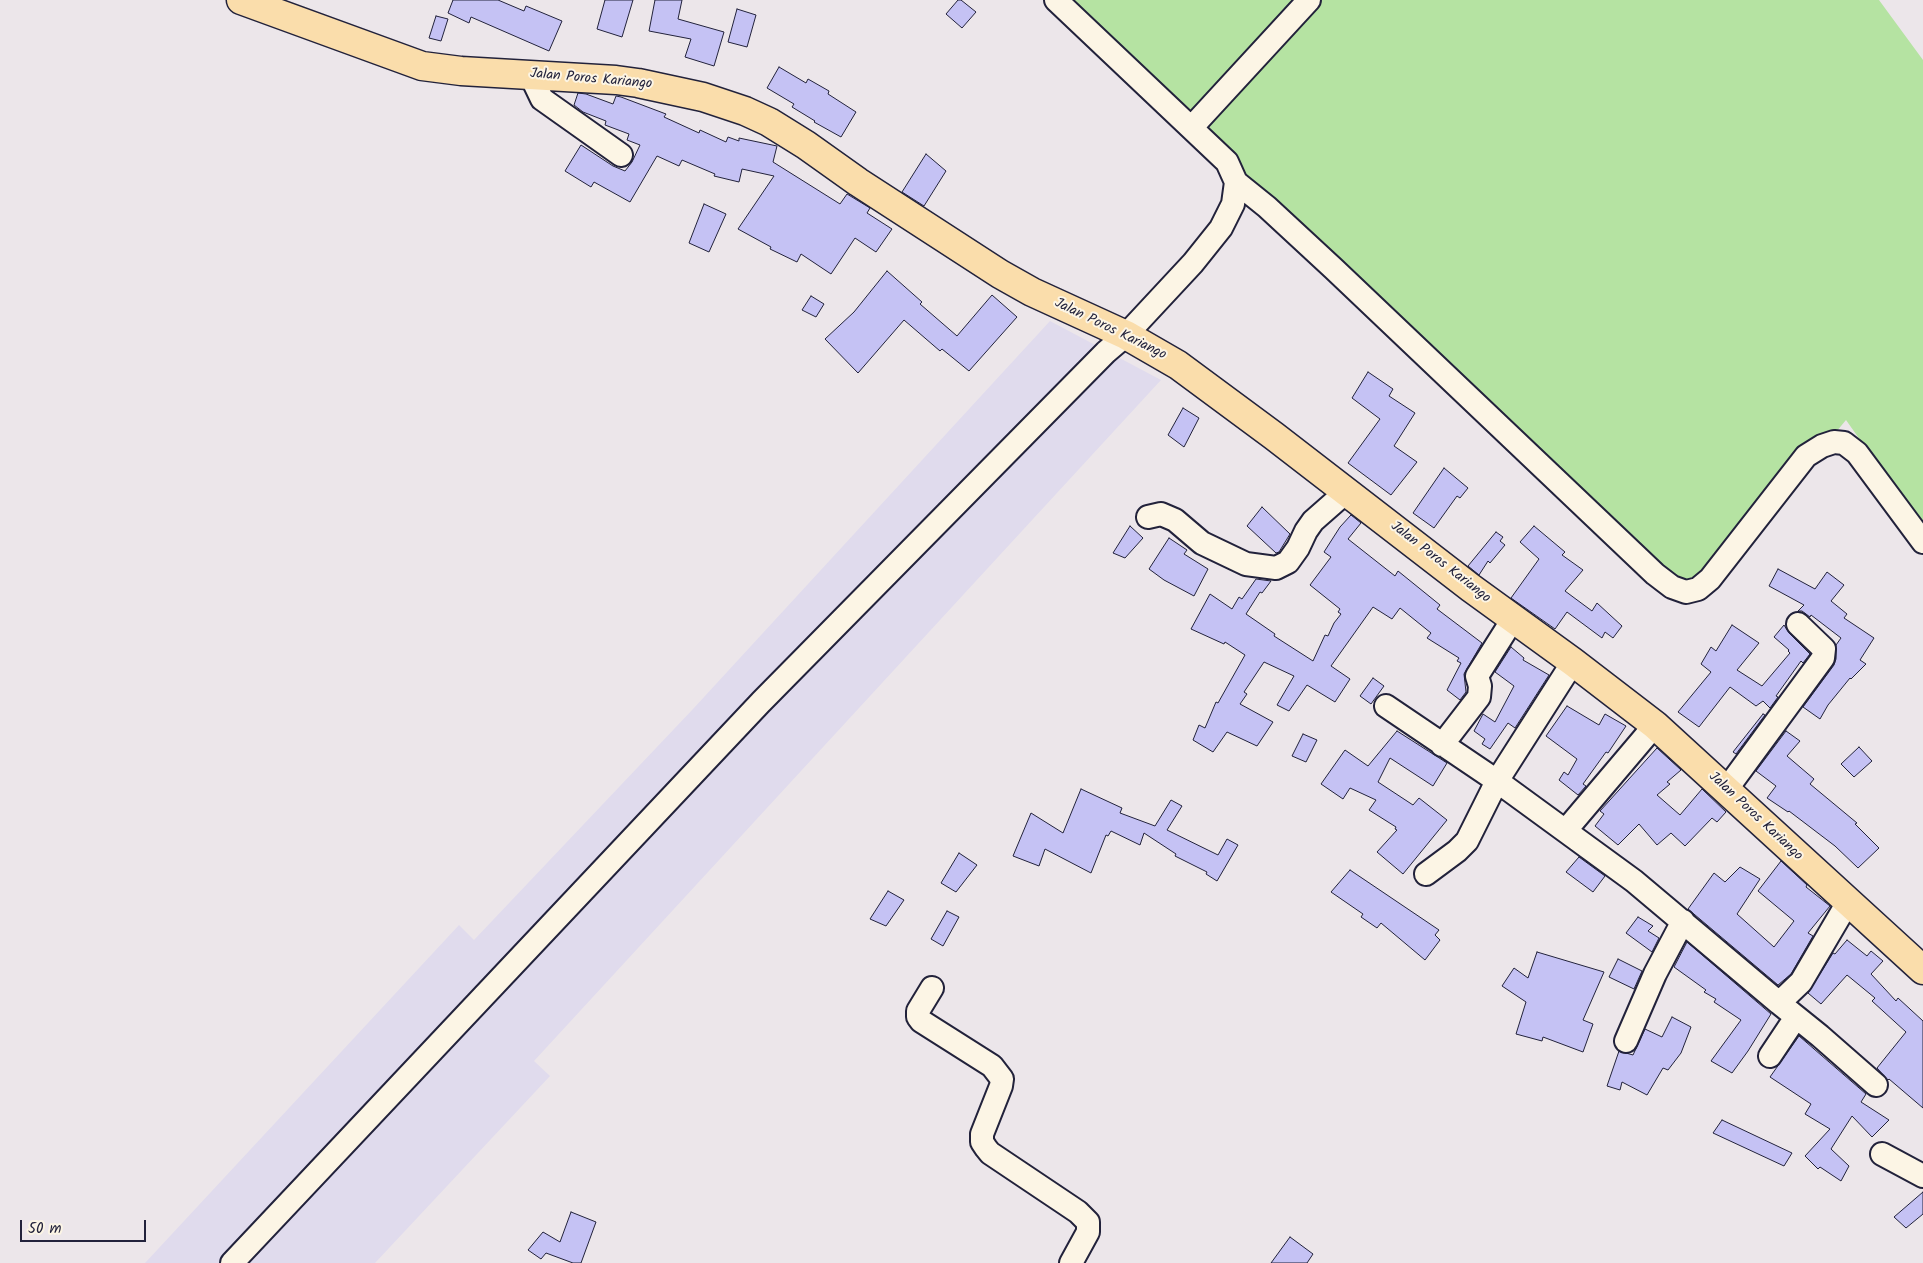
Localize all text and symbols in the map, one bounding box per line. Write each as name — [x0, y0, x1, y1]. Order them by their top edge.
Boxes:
street label: Jalan Poros Kariango — [529, 66, 653, 94]
street label: Jalan Poros Kariango — [1051, 296, 1169, 364]
street label: Jalan Poros Kariango — [1387, 519, 1493, 607]
street label: Jalan Poros Kariango — [1704, 769, 1806, 865]
scale bar — [22, 1210, 149, 1242]
text: 50 m — [28, 1217, 62, 1241]

